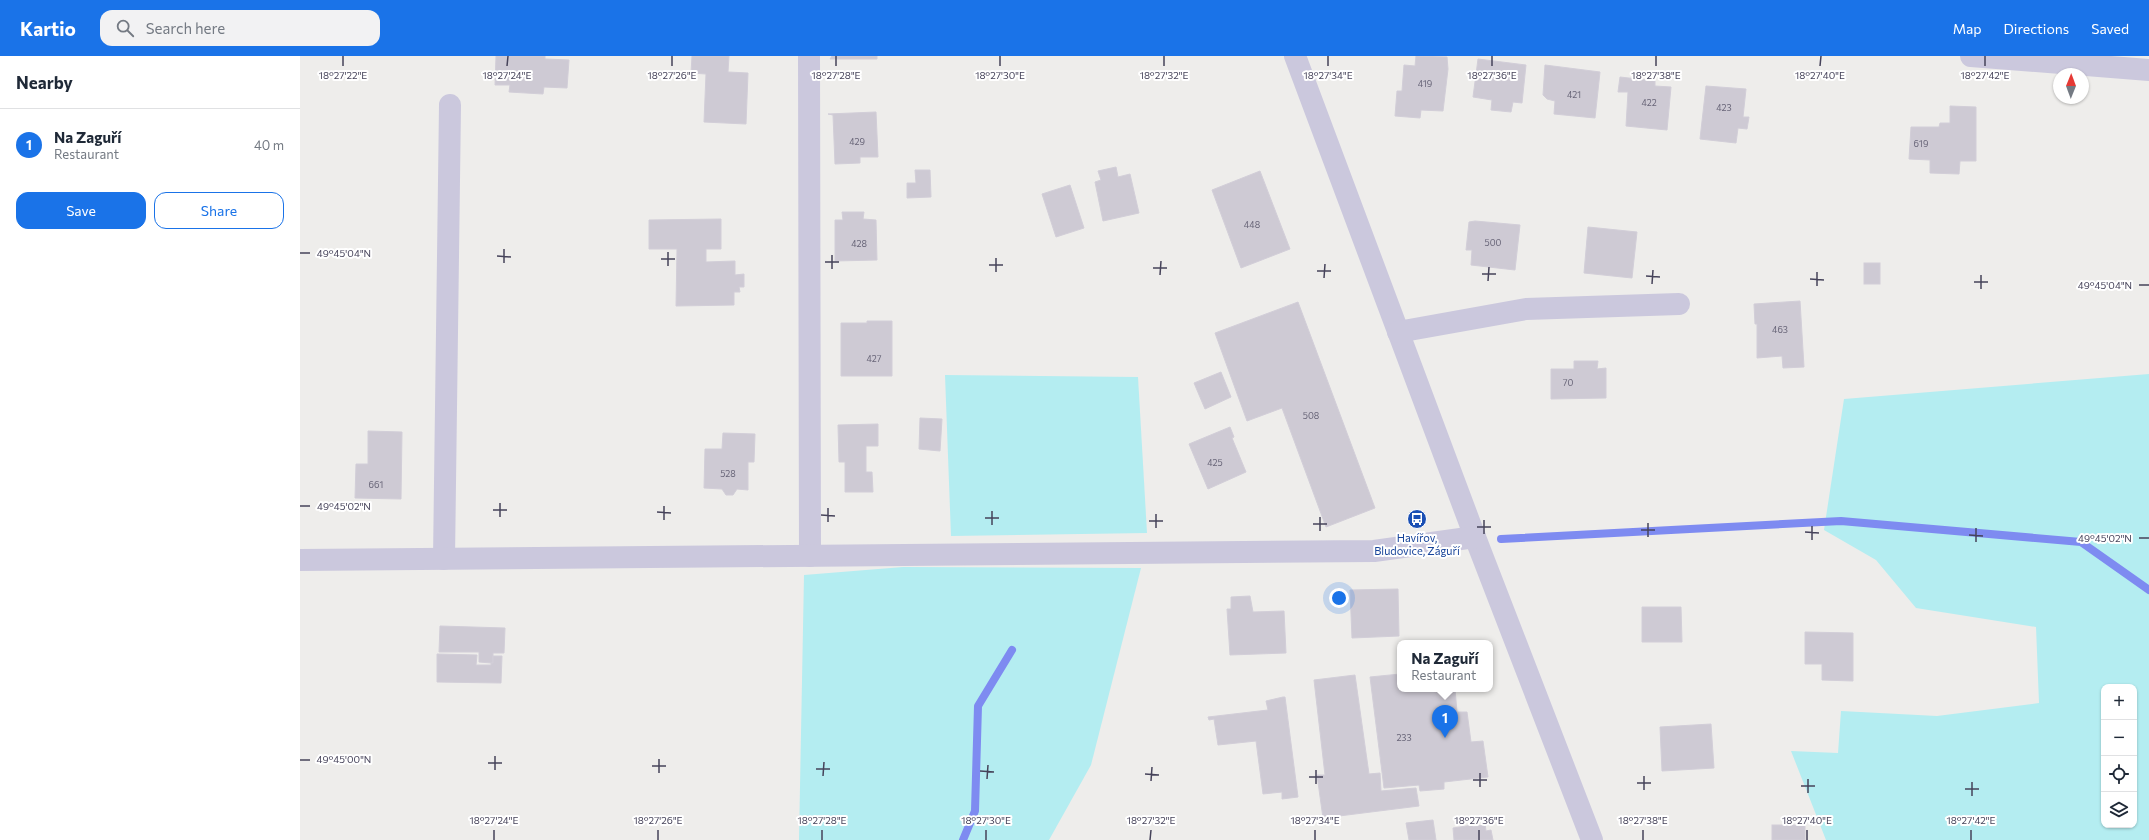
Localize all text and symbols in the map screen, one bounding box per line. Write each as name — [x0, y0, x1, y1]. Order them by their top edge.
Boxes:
search box — [100, 10, 380, 46]
text: Kartio — [20, 17, 76, 40]
icon: search — [114, 17, 136, 39]
text: Search here — [146, 19, 225, 37]
text: Map — [1953, 20, 1982, 37]
text: Directions — [2004, 20, 2069, 37]
text: Saved — [2091, 20, 2129, 37]
north arrow — [2053, 68, 2089, 104]
text: 18°27'22"E — [319, 69, 367, 81]
text: 18°27'24"E — [483, 69, 531, 81]
text: 18°27'26"E — [647, 69, 697, 81]
text: 18°27'28"E — [811, 69, 861, 81]
text: 18°27'30"E — [975, 69, 1025, 81]
text: 18°27'32"E — [1140, 69, 1188, 81]
text: 18°27'34"E — [1303, 69, 1353, 81]
text: 18°27'36"E — [1467, 69, 1517, 81]
text: 18°27'38"E — [1631, 69, 1681, 81]
text: 18°27'40"E — [1795, 69, 1845, 81]
text: 18°27'42"E — [1961, 69, 2010, 81]
text: Nearby — [16, 72, 73, 93]
house number: 419 — [1418, 78, 1432, 89]
house number: 421 — [1567, 89, 1581, 100]
house number: 422 — [1641, 97, 1657, 108]
house number: 423 — [1716, 102, 1732, 113]
text: Na Zaguří — [54, 128, 121, 146]
house number: 429 — [849, 136, 865, 147]
text: 1 — [26, 137, 32, 153]
text: 40 m — [254, 137, 284, 153]
house number: 619 — [1914, 138, 1928, 149]
text: Restaurant — [54, 146, 119, 162]
button: Save — [16, 192, 146, 229]
button: Share — [154, 192, 284, 229]
house number: 448 — [1244, 219, 1260, 230]
house number: 500 — [1485, 237, 1502, 248]
house number: 428 — [851, 238, 867, 249]
text: 49°45'04"N — [317, 247, 371, 259]
text: 49°45'04"N — [2078, 279, 2132, 291]
house number: 463 — [1772, 324, 1788, 335]
house number: 427 — [867, 353, 882, 364]
house number: 70 — [1563, 377, 1573, 388]
house number: 508 — [1303, 410, 1319, 421]
house number: 425 — [1207, 457, 1223, 468]
house number: 528 — [720, 468, 736, 479]
house number: 661 — [369, 479, 383, 490]
text: 49°45'02"N — [317, 500, 371, 512]
bus stop icon: Havířov, Bludovice, Záguří — [1406, 508, 1428, 530]
place label: Havířov, Bludovice, Záguří — [1374, 531, 1461, 557]
text: 49°45'02"N — [2078, 532, 2132, 544]
your location — [1329, 588, 1349, 608]
popup — [1397, 640, 1493, 692]
text: Na Zaguří — [1411, 649, 1479, 667]
text: Restaurant — [1411, 667, 1476, 683]
map controls — [2101, 684, 2137, 828]
button: + — [2101, 684, 2137, 720]
pin: 1 — [1432, 705, 1458, 738]
button: − — [2101, 720, 2137, 756]
house number: 233 — [1396, 732, 1412, 743]
text: 49°45'00"N — [317, 753, 371, 765]
button: locate — [2101, 756, 2137, 792]
button: layers — [2101, 792, 2137, 828]
text: 18°27'24"E — [470, 814, 518, 826]
text: 18°27'26"E — [633, 814, 683, 826]
text: 18°27'28"E — [797, 814, 847, 826]
text: 18°27'30"E — [961, 814, 1011, 826]
text: 18°27'32"E — [1127, 814, 1175, 826]
text: 18°27'34"E — [1290, 814, 1340, 826]
text: 18°27'36"E — [1454, 814, 1504, 826]
text: 18°27'38"E — [1618, 814, 1668, 826]
text: 18°27'40"E — [1782, 814, 1832, 826]
text: 18°27'42"E — [1947, 814, 1996, 826]

